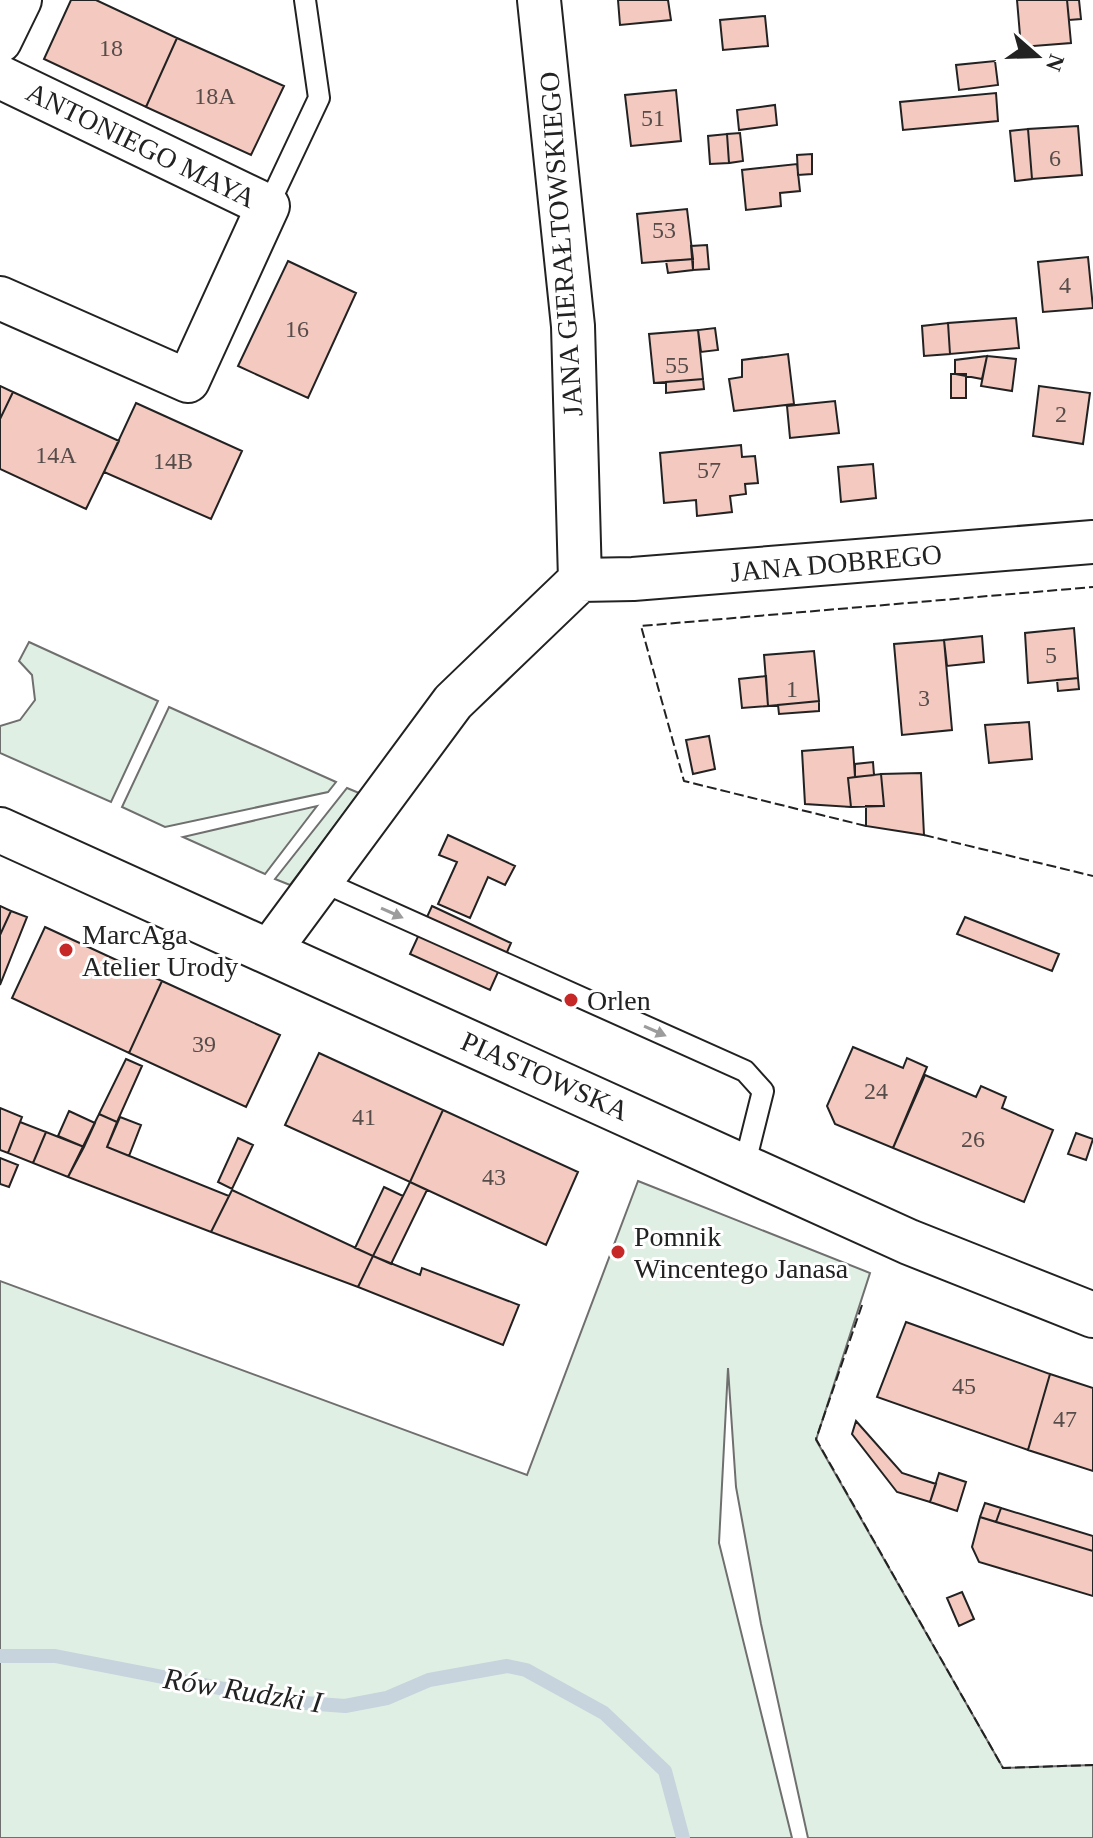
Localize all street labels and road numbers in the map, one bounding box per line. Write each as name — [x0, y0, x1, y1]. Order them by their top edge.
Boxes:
street label: JANA GIERAŁTOWSKIEGO — [533, 71, 589, 417]
street label: ANTONIEGO MAYA — [21, 76, 261, 214]
street label: JANA DOBREGO — [729, 538, 943, 588]
street label: PIASTOWSKA — [456, 1025, 634, 1127]

